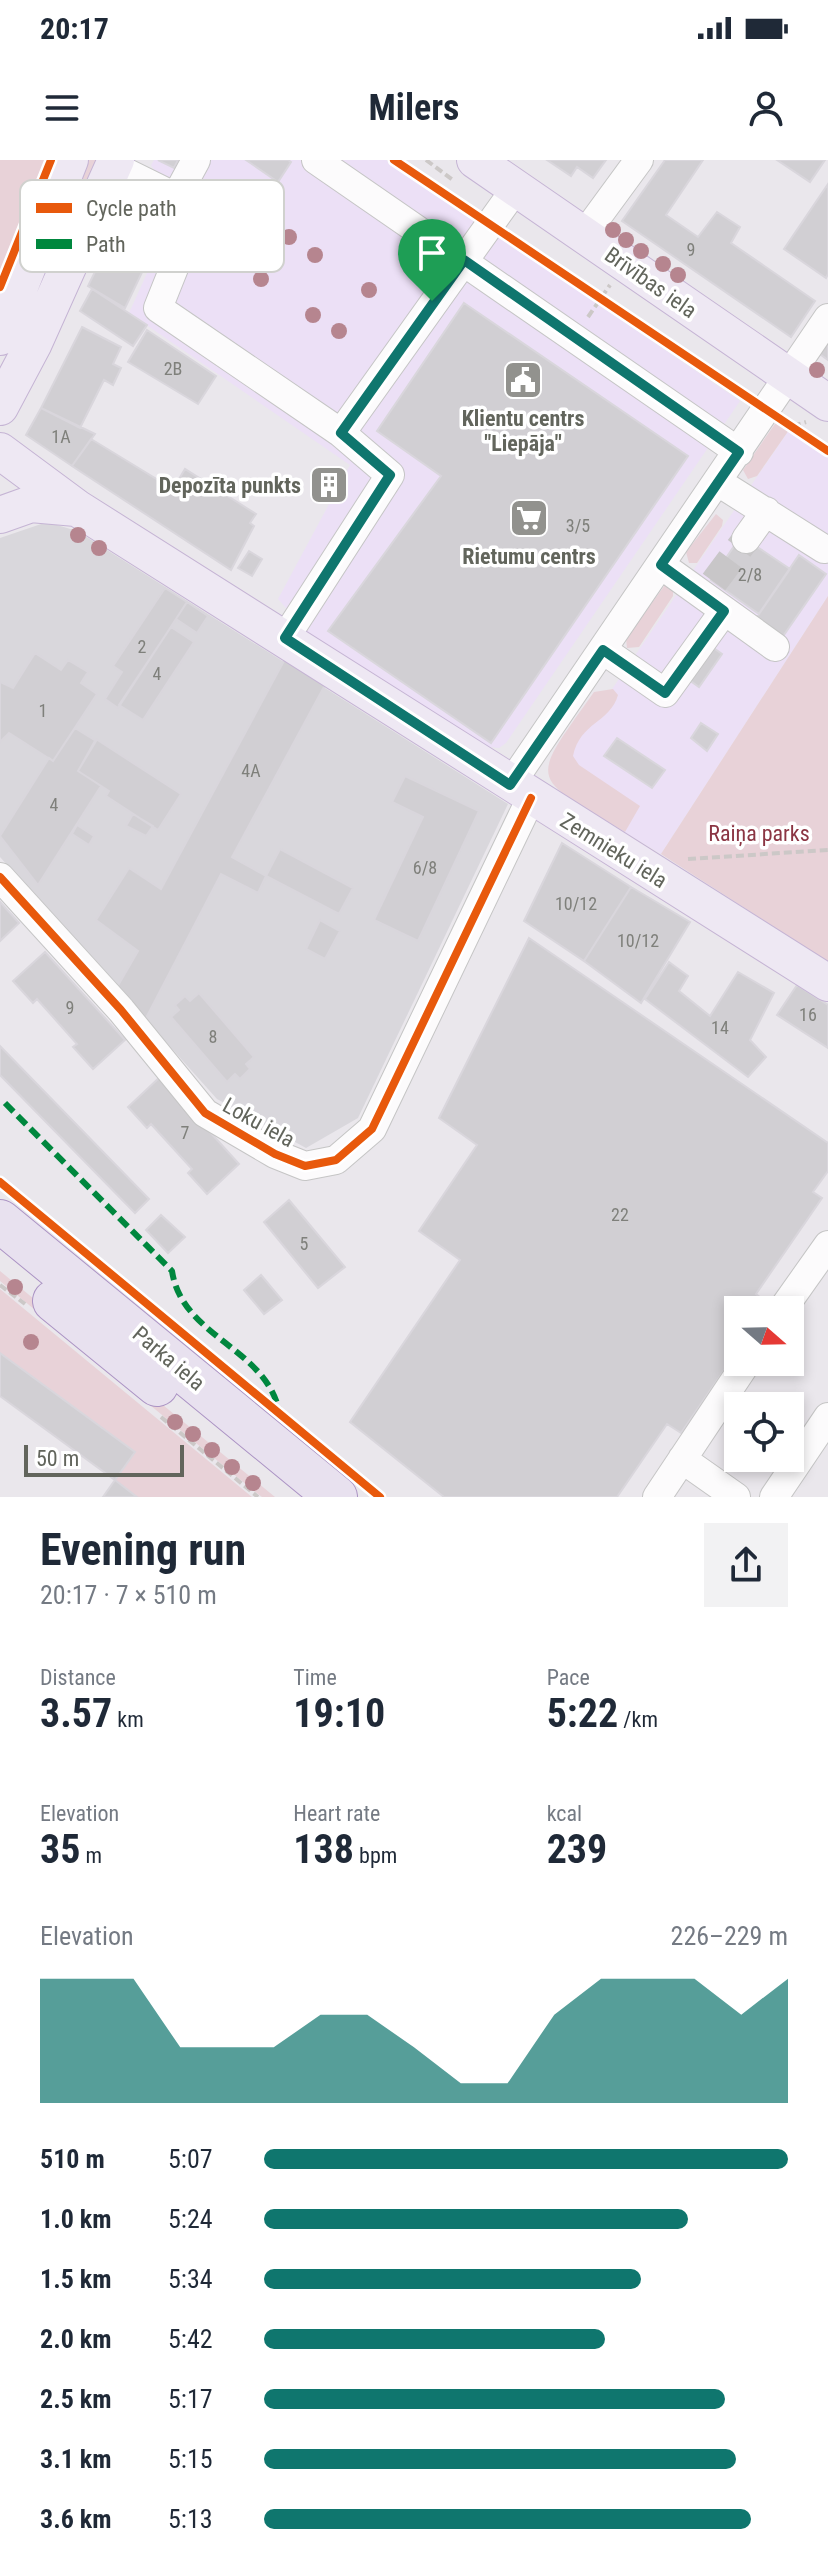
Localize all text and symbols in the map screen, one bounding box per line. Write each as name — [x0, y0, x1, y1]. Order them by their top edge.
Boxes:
text: 20:17 — [40, 11, 109, 46]
icon: menu — [40, 86, 84, 130]
icon: person — [744, 86, 788, 130]
text: Milers — [369, 87, 459, 129]
legend — [20, 180, 284, 272]
text: Cycle path — [86, 196, 177, 221]
pin — [398, 219, 466, 301]
icon: arrive — [410, 231, 454, 275]
text: Path — [86, 232, 126, 257]
house number: 9 — [687, 239, 695, 260]
street label: Brīvības iela — [600, 242, 701, 323]
house number: 2B — [164, 358, 182, 379]
public building icon: Klientu centrs "Liepāja" — [502, 359, 544, 401]
place label: Klientu centrs "Liepāja" — [462, 406, 584, 456]
house number: 1A — [51, 426, 71, 447]
building icon: Depozīta punkts — [308, 464, 350, 506]
place label: Depozīta punkts — [159, 473, 301, 498]
supermarket icon: Rietumu centrs — [508, 497, 550, 539]
house number: 3/5 — [566, 515, 590, 536]
place label: Rietumu centrs — [462, 544, 596, 569]
house number: 2/8 — [738, 564, 762, 585]
house number: 2 — [138, 636, 147, 657]
house number: 4 — [153, 663, 162, 684]
house number: 1 — [39, 700, 47, 721]
house number: 4A — [241, 760, 261, 781]
house number: 4 — [50, 794, 59, 815]
street label: Zemnieku iela — [556, 808, 672, 893]
park label: Raiņa parks — [708, 821, 810, 847]
house number: 6/8 — [413, 857, 437, 878]
house number: 10/12 — [555, 893, 597, 914]
house number: 10/12 — [617, 930, 659, 951]
house number: 9 — [66, 997, 74, 1018]
house number: 16 — [799, 1004, 817, 1025]
house number: 14 — [711, 1017, 729, 1038]
house number: 8 — [209, 1026, 217, 1047]
street label: Loku iela — [219, 1093, 299, 1152]
house number: 7 — [181, 1122, 190, 1143]
house number: 22 — [611, 1204, 629, 1225]
house number: 5 — [300, 1233, 309, 1254]
north arrow — [724, 1296, 804, 1376]
map controls — [724, 1296, 804, 1472]
street label: Parka iela — [128, 1321, 210, 1396]
button: locate — [724, 1392, 804, 1472]
scale bar — [24, 1441, 184, 1477]
text: 50 m — [36, 1446, 79, 1471]
button: share — [704, 1523, 788, 1607]
text: Evening run — [40, 1524, 246, 1576]
text: 20:17 · 7 × 510 m — [40, 1580, 217, 1610]
text: Distance — [40, 1665, 116, 1690]
text: Time — [293, 1665, 337, 1690]
text: Pace — [547, 1665, 590, 1690]
text: 3.57 — [40, 1690, 112, 1737]
text: 19:10 — [293, 1690, 385, 1737]
text: 5:22 — [547, 1690, 618, 1737]
text: km — [112, 1707, 144, 1732]
text: /km — [618, 1707, 658, 1732]
text: Elevation — [40, 1801, 119, 1826]
text: Heart rate — [293, 1801, 380, 1826]
text: kcal — [547, 1801, 582, 1826]
text: 35 — [40, 1826, 80, 1873]
text: 138 — [293, 1826, 354, 1873]
text: 239 — [547, 1826, 607, 1873]
text: m — [80, 1843, 102, 1868]
text: bpm — [354, 1843, 397, 1868]
text: Elevation — [40, 1921, 134, 1951]
text: 226–229 m — [671, 1921, 788, 1951]
text: 510 m — [40, 2144, 105, 2174]
text: 5:07 — [168, 2144, 213, 2174]
text: 1.0 km — [40, 2204, 112, 2234]
text: 5:24 — [168, 2204, 213, 2234]
text: 1.5 km — [40, 2264, 112, 2294]
text: 5:34 — [168, 2264, 213, 2294]
text: 2.0 km — [40, 2324, 112, 2354]
text: 5:42 — [168, 2324, 213, 2354]
text: 2.5 km — [40, 2384, 112, 2414]
text: 5:17 — [168, 2384, 213, 2414]
text: 3.1 km — [40, 2444, 112, 2474]
text: 5:15 — [168, 2444, 213, 2474]
text: 3.6 km — [40, 2504, 112, 2534]
text: 5:13 — [168, 2504, 213, 2534]

